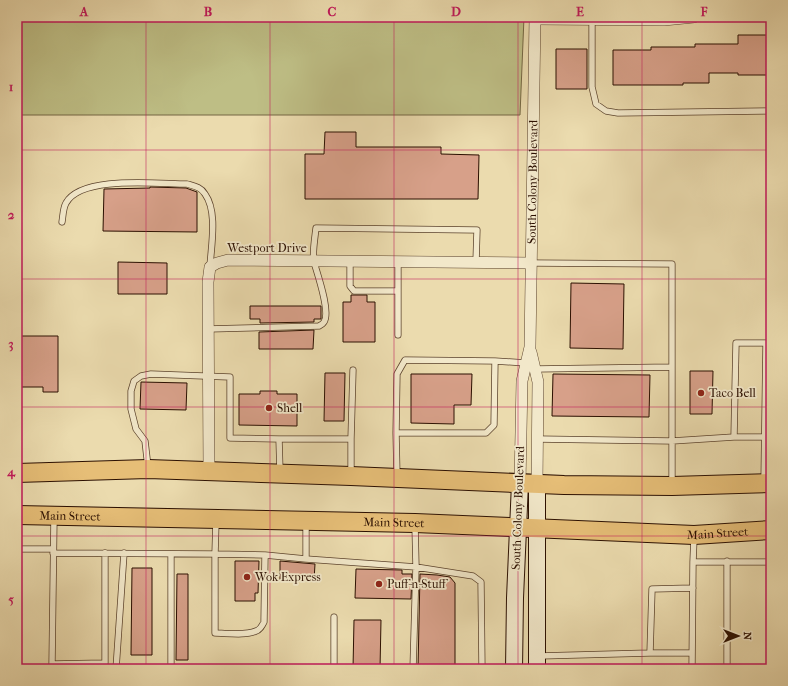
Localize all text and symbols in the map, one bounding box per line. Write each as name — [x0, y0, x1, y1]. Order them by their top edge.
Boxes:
text: A — [79, 4, 89, 19]
text: B — [204, 4, 213, 19]
text: C — [328, 4, 337, 19]
text: D — [451, 4, 461, 19]
text: E — [576, 4, 584, 19]
text: F — [700, 4, 708, 19]
text: 1 — [9, 79, 14, 94]
street label: South Colony Boulevard — [525, 119, 540, 244]
text: 2 — [8, 207, 15, 222]
street label: Westport Drive — [226, 241, 307, 255]
text: 3 — [8, 336, 14, 352]
place label: Taco Bell — [709, 386, 757, 400]
marker: Taco Bell — [696, 388, 706, 398]
place label: Shell — [277, 401, 303, 415]
marker: Shell — [264, 403, 274, 413]
street label: South Colony Boulevard — [509, 445, 527, 570]
text: 4 — [6, 464, 16, 480]
street label: Main Street — [39, 508, 102, 524]
street label: Main Street — [363, 515, 426, 530]
street label: Main Street — [687, 524, 749, 542]
place label: Wok Express — [254, 570, 321, 584]
marker: Wok Express — [242, 572, 252, 582]
place label: Puff-n-Stuff — [387, 577, 449, 591]
marker: Puff-n-Stuff — [374, 579, 384, 589]
text: 5 — [8, 592, 14, 607]
north arrow — [718, 616, 758, 656]
text: N — [741, 632, 754, 641]

